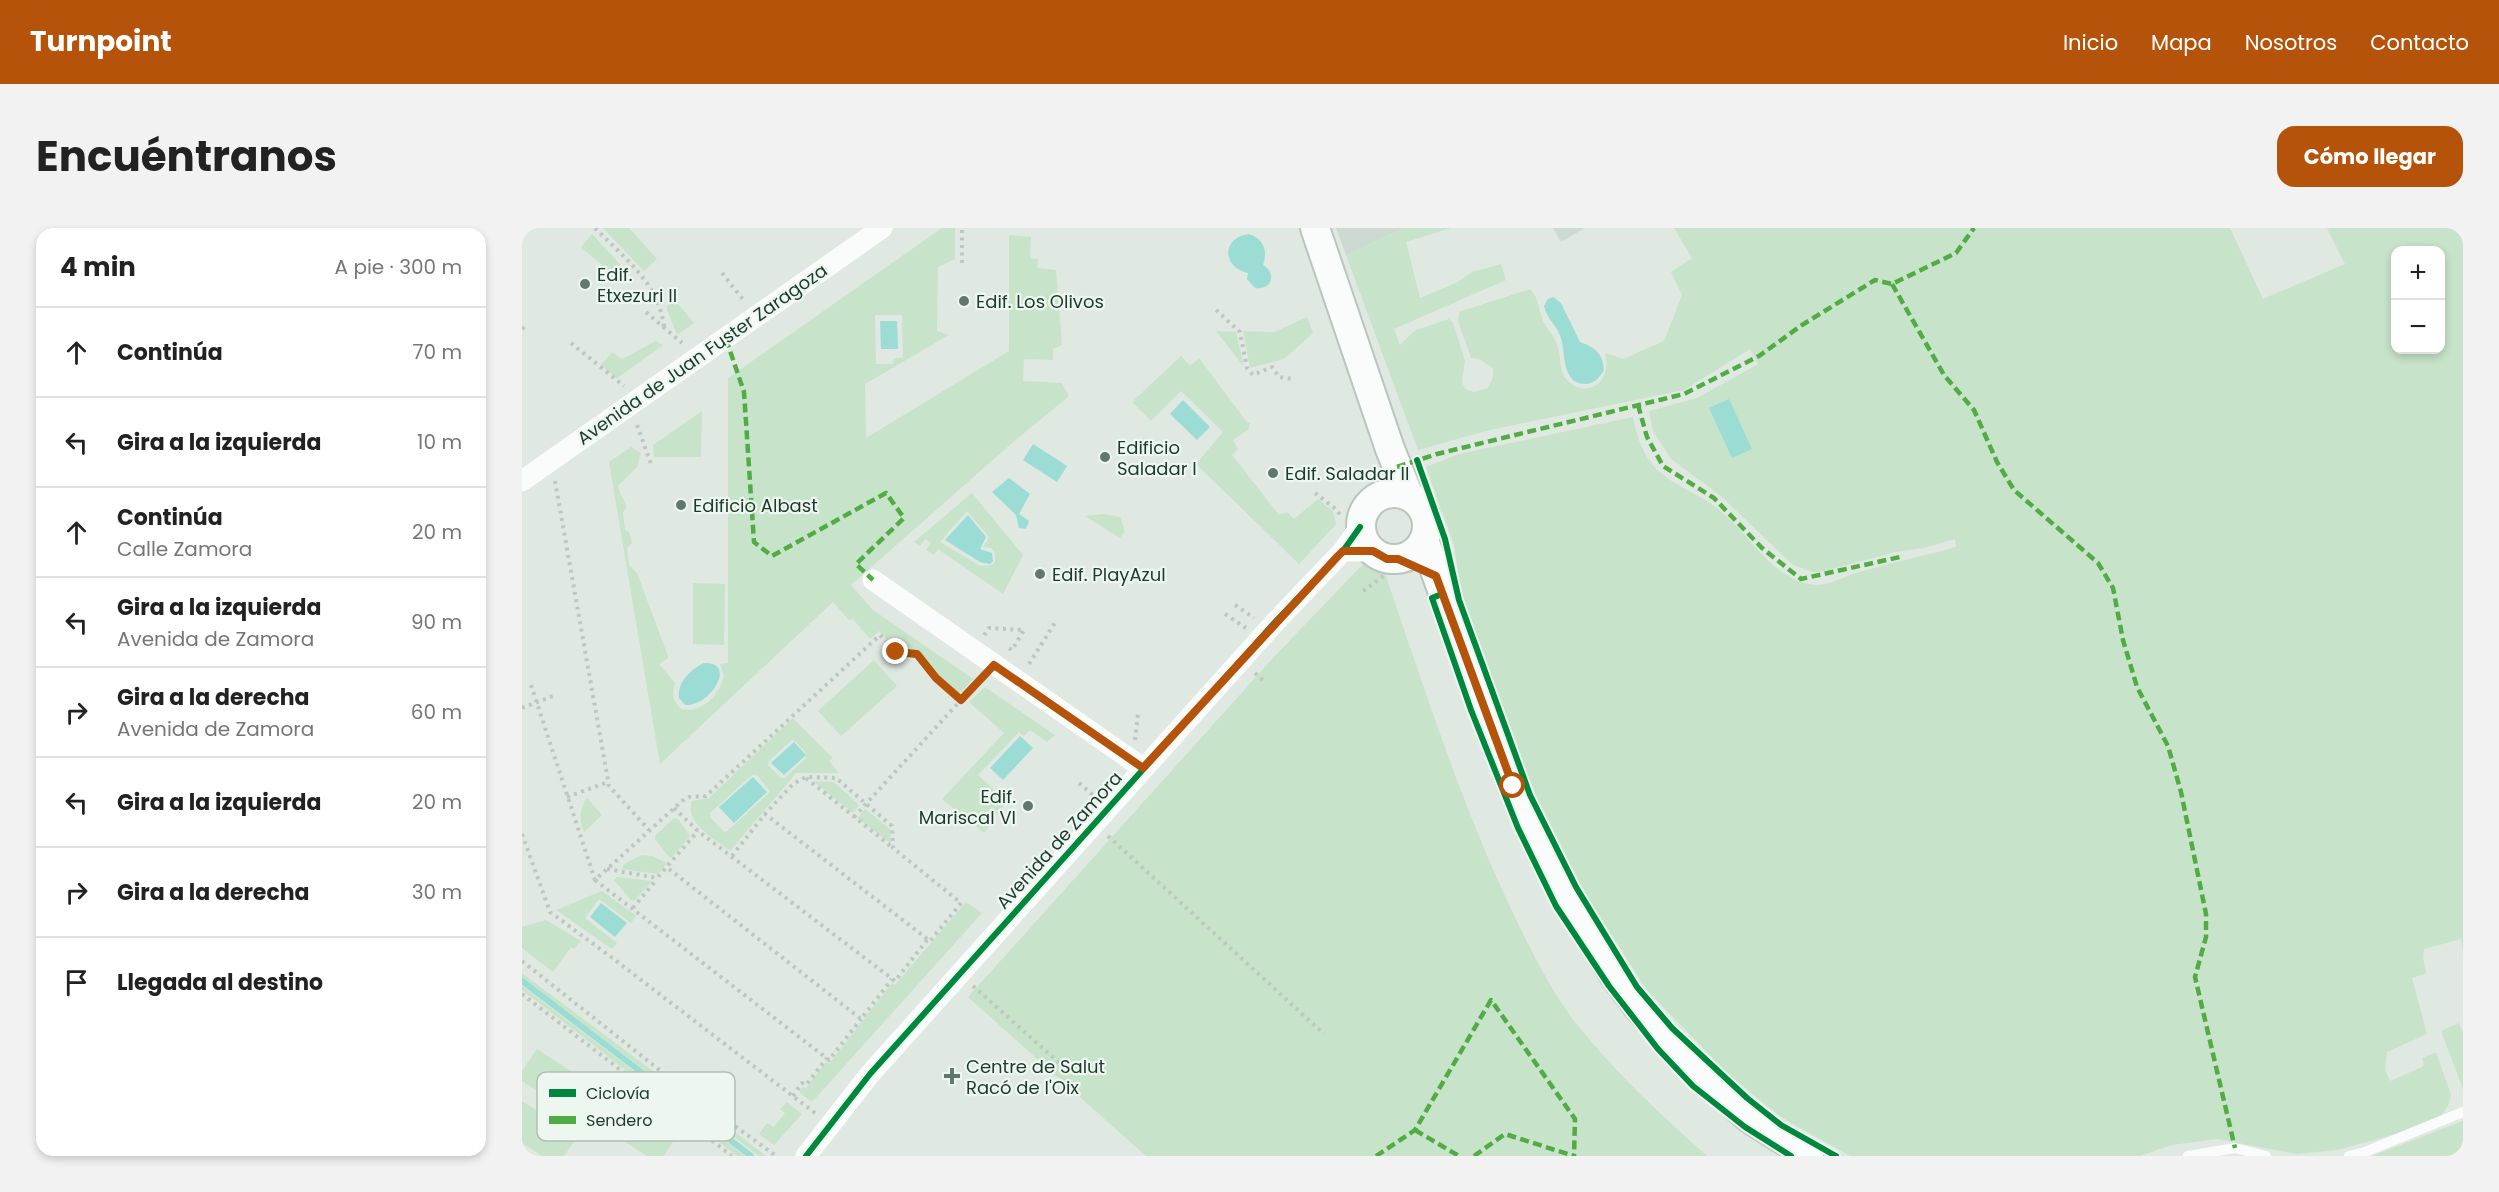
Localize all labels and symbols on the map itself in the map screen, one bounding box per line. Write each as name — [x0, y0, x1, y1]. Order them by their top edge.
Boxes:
street label: Avenida de Juan Fuster Zaragoza — [572, 258, 832, 450]
place label: Edif. Etxezuri II — [597, 262, 677, 308]
marker: Edif. Etxezuri II — [578, 277, 592, 291]
place label: Edif. Los Olivos — [976, 289, 1104, 314]
marker: Edif. Los Olivos — [957, 294, 971, 308]
place label: Edificio Saladar I — [1117, 435, 1197, 481]
marker: Edificio Saladar I — [1098, 450, 1112, 464]
place label: Edif. Saladar II — [1285, 461, 1409, 486]
marker: Edif. Saladar II — [1266, 466, 1280, 480]
place label: Edificio Albast — [693, 493, 818, 518]
marker: Edificio Albast — [674, 498, 688, 512]
place label: Edif. PlayAzul — [1052, 562, 1166, 587]
marker: Edif. PlayAzul — [1033, 567, 1047, 581]
route end — [882, 638, 908, 664]
street label: Avenida de Zamora — [990, 766, 1128, 914]
route start — [1499, 772, 1525, 798]
place label: Edif. Mariscal VI — [919, 784, 1016, 830]
marker: Edif. Mariscal VI — [1021, 799, 1035, 813]
place label: Centre de Salut Racó de l'Oix — [966, 1054, 1105, 1100]
marker: Centre de Salut Racó de l'Oix — [943, 1067, 961, 1085]
legend — [537, 1072, 735, 1141]
text: Ciclovía — [586, 1082, 650, 1105]
text: Sendero — [586, 1109, 653, 1132]

